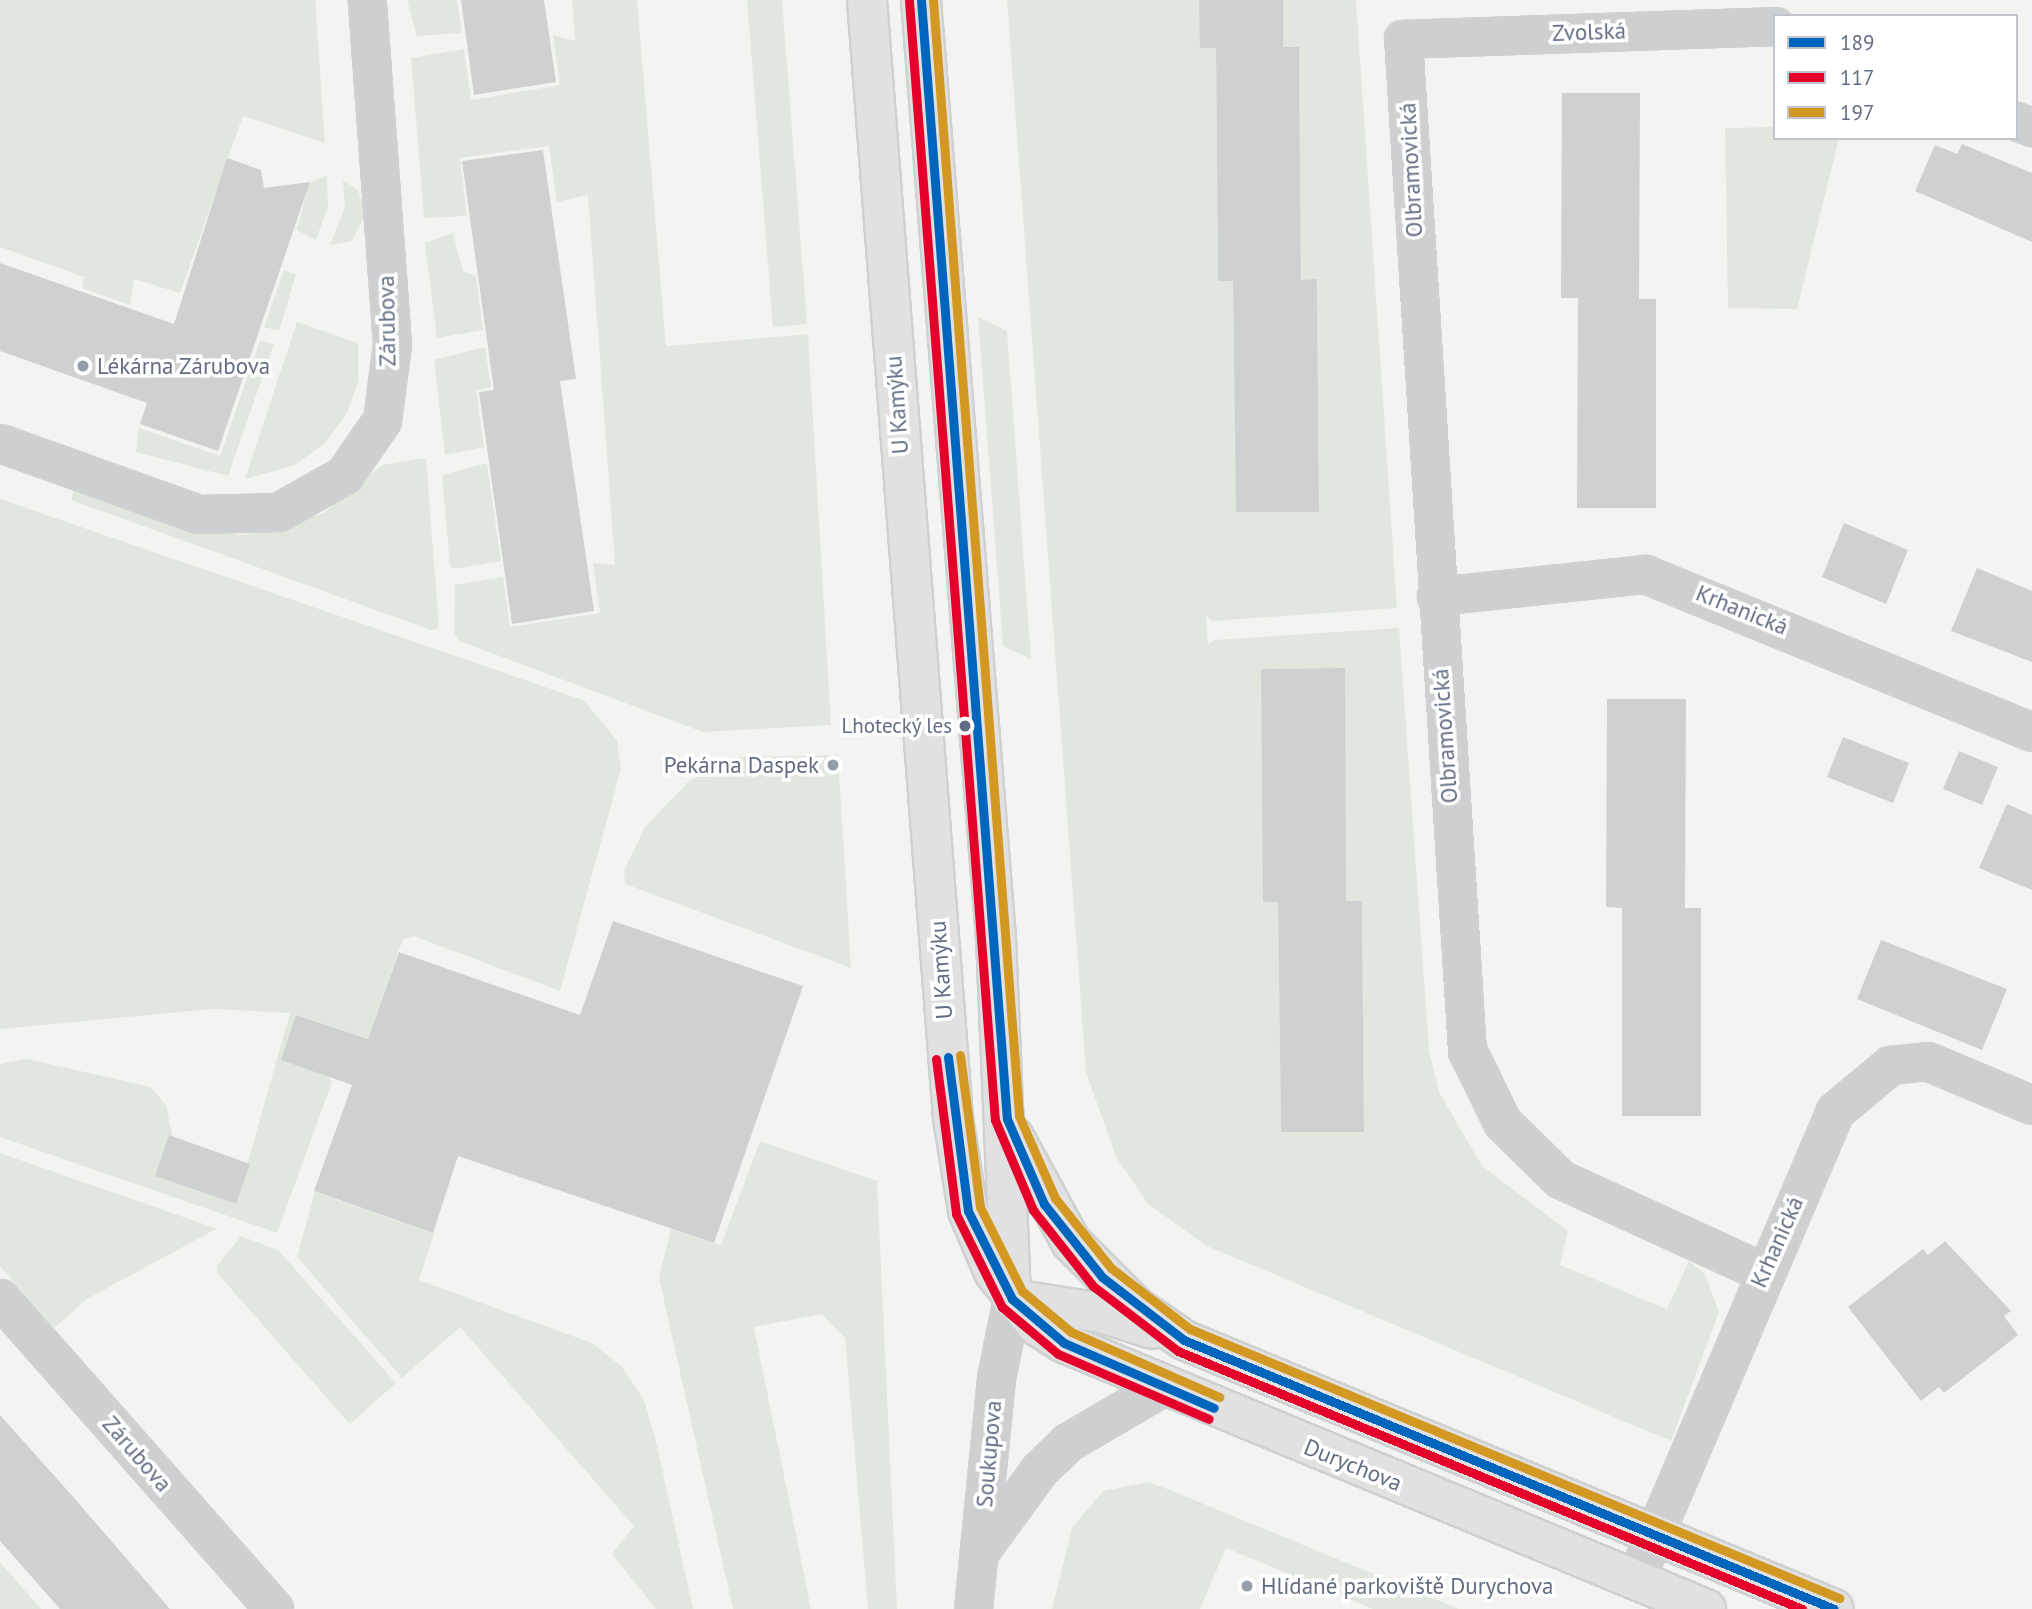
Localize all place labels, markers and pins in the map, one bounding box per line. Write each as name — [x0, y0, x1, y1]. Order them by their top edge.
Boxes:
place label: Lékárna Zárubova — [97, 352, 271, 380]
marker: Lékárna Zárubova — [75, 358, 91, 374]
place label: Lhotecký les — [841, 713, 952, 739]
marker: Lhotecký les — [958, 719, 972, 733]
place label: Pekárna Daspek — [664, 751, 819, 779]
marker: Pekárna Daspek — [825, 757, 841, 773]
place label: Hlídané parkoviště Durychova — [1261, 1572, 1554, 1600]
marker: Hlídané parkoviště Durychova — [1239, 1578, 1255, 1594]

